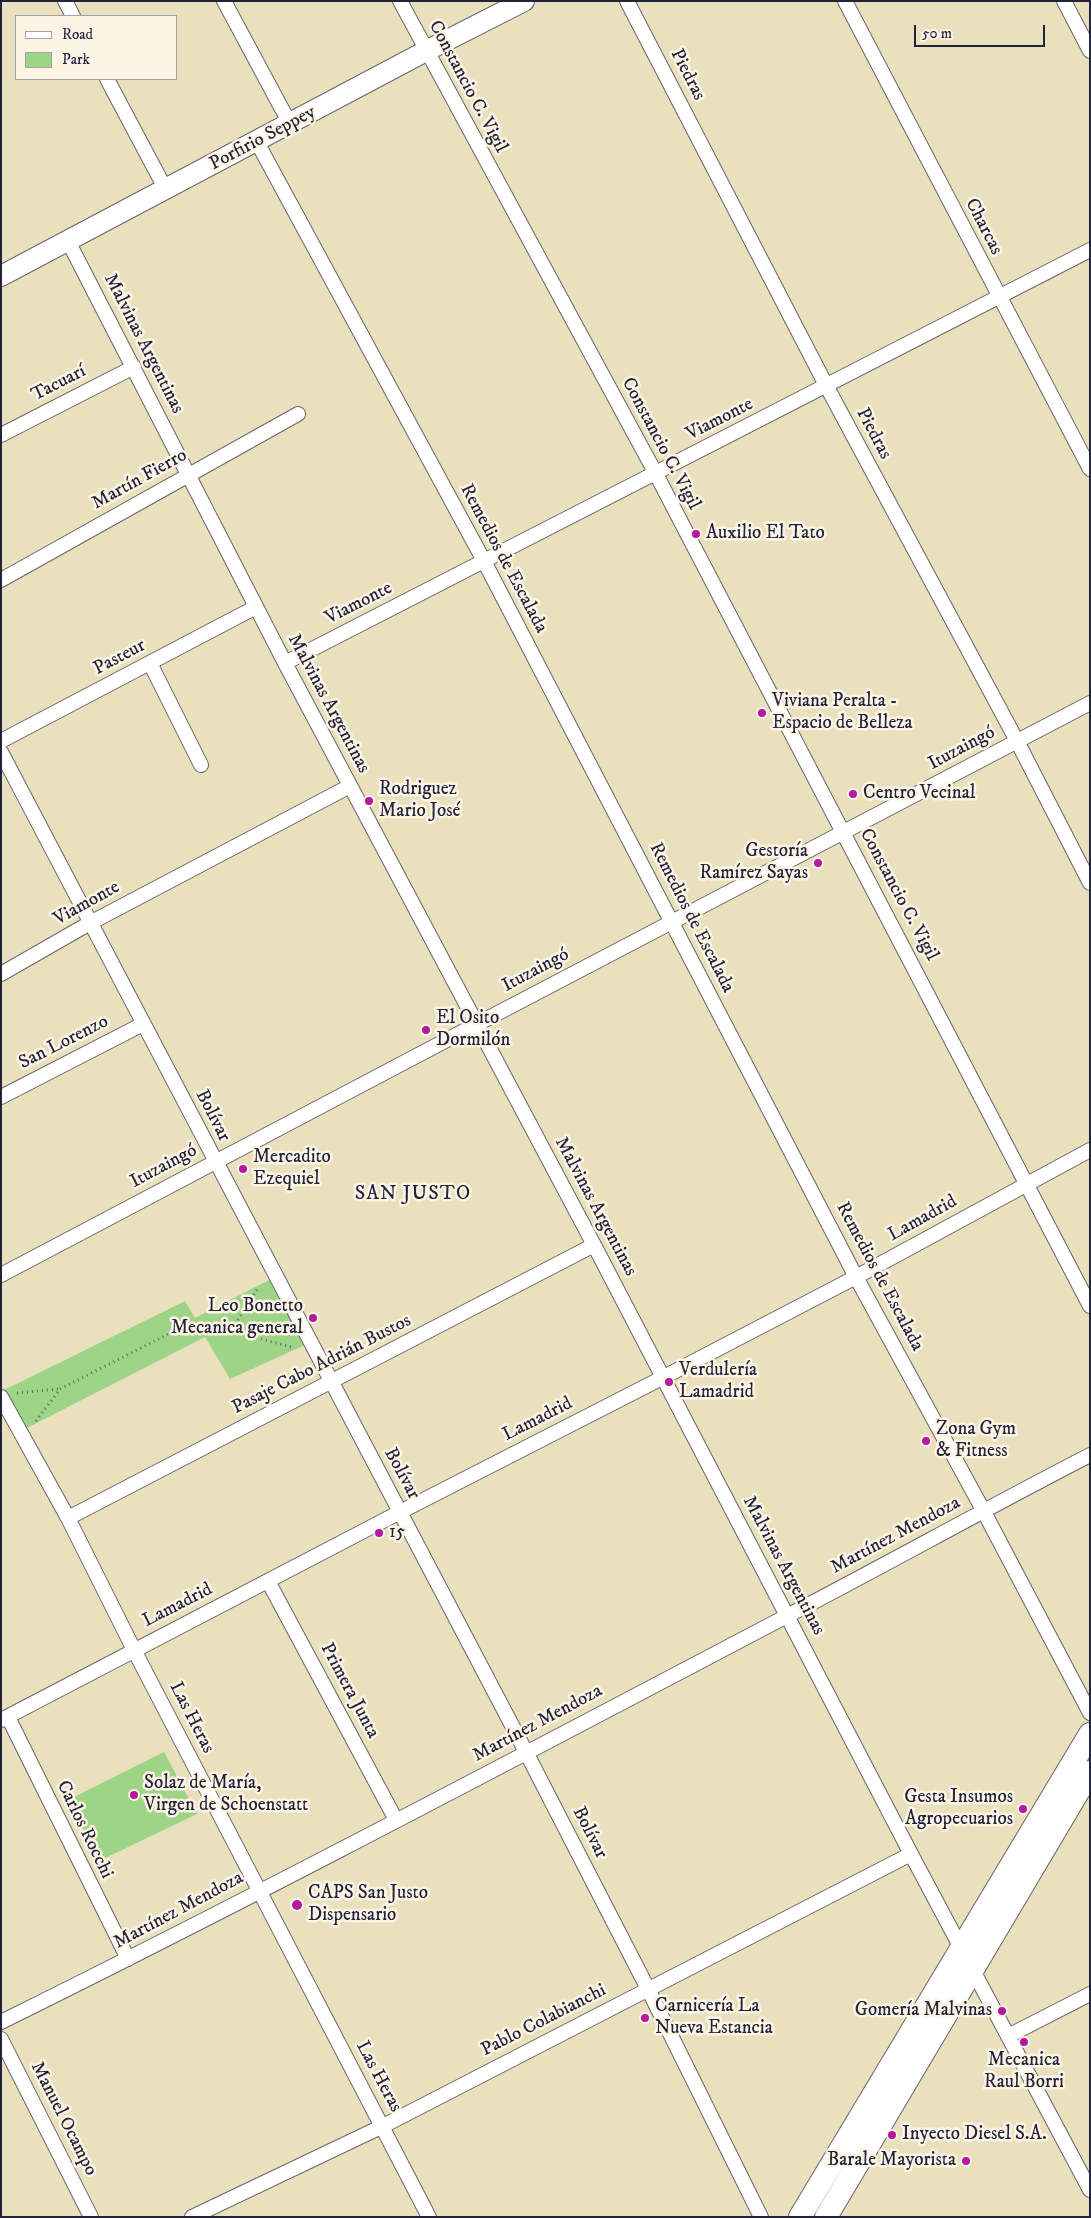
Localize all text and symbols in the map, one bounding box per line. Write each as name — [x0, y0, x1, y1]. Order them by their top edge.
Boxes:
legend — [15, 15, 178, 80]
scale bar — [916, 15, 1047, 47]
street label: Constancio C. Vigil — [423, 17, 511, 157]
text: 50 m — [922, 24, 952, 43]
text: Road — [62, 25, 93, 44]
street label: Piedras — [664, 45, 710, 105]
text: Park — [62, 50, 90, 69]
street label: Porfirio Seppey — [206, 102, 320, 176]
street label: Charcas — [959, 195, 1007, 259]
street label: Malvinas Argentinas — [98, 270, 188, 418]
street label: Tacuarí — [28, 361, 90, 407]
street label: Constancio C. Vigil — [616, 374, 704, 514]
street label: Viamonte — [683, 393, 757, 447]
street label: Piedras — [850, 404, 896, 464]
street label: Martín Fierro — [88, 445, 192, 515]
street label: Remedios de Escalada — [454, 481, 552, 637]
place label: Auxilio El Tato — [706, 523, 825, 545]
marker: Auxilio El Tato — [690, 528, 702, 540]
street label: Viamonte — [322, 577, 396, 631]
street label: Malvinas Argentinas — [282, 631, 374, 777]
street label: Pasteur — [90, 635, 150, 681]
place label: Viviana Peralta - Espacio de Belleza — [772, 691, 913, 735]
marker: Viviana Peralta - Espacio de Belleza — [756, 707, 768, 719]
street label: Ituzaingó — [925, 722, 999, 776]
place label: Rodriguez Mario José — [379, 779, 460, 823]
place label: Centro Vecinal — [863, 783, 975, 805]
marker: Centro Vecinal — [847, 788, 859, 800]
marker: Rodriguez Mario José — [363, 795, 375, 807]
street label: Constancio C. Vigil — [854, 825, 942, 965]
street label: Remedios de Escalada — [643, 839, 739, 997]
place label: Gestoría Ramírez Sayas — [700, 841, 808, 885]
marker: Gestoría Ramírez Sayas — [812, 857, 824, 869]
street label: Viamonte — [50, 877, 124, 931]
street label: Ituzaingó — [499, 944, 573, 998]
place label: El Osito Dormilón — [436, 1008, 510, 1052]
street label: San Lorenzo — [16, 1011, 112, 1075]
marker: El Osito Dormilón — [420, 1024, 432, 1036]
street label: Bolívar — [189, 1086, 235, 1146]
street label: Malvinas Argentinas — [549, 1134, 641, 1280]
street label: Ituzaingó — [127, 1140, 201, 1194]
place label: Mercadito Ezequiel — [253, 1147, 331, 1191]
marker: Mercadito Ezequiel — [237, 1163, 249, 1175]
district label: SAN JUSTO — [354, 1183, 472, 1207]
street label: Lamadrid — [885, 1191, 961, 1247]
street label: Remedios de Escalada — [830, 1199, 928, 1355]
place label: Leo Bonetto Mecanica general — [171, 1296, 303, 1340]
street label: Pasaje Cabo Adrián Bustos — [229, 1310, 415, 1420]
marker: Leo Bonetto Mecanica general — [307, 1312, 319, 1324]
place label: Verdulería Lamadrid — [679, 1360, 757, 1404]
marker: Verdulería Lamadrid — [663, 1376, 675, 1388]
street label: Lamadrid — [499, 1393, 577, 1447]
place label: Zona Gym & Fitness — [936, 1419, 1016, 1463]
marker: Zona Gym & Fitness — [920, 1435, 932, 1447]
street label: Bolívar — [378, 1444, 424, 1504]
street label: Martínez Mendoza — [827, 1492, 965, 1580]
street label: Malvinas Argentinas — [737, 1493, 829, 1639]
place label: 15 — [389, 1522, 405, 1544]
marker: 15 — [373, 1527, 385, 1539]
street label: Lamadrid — [139, 1579, 217, 1633]
street label: Primera Junta — [314, 1639, 384, 1743]
street label: Las Heras — [163, 1678, 219, 1758]
street label: Martínez Mendoza — [469, 1680, 607, 1768]
place label: Solaz de María, Virgen de Schoenstatt — [144, 1773, 308, 1817]
street label: Carlos Rocchi — [51, 1777, 117, 1883]
place label: Gesta Insumos Agropecuarios — [904, 1787, 1013, 1831]
marker: Solaz de María, Virgen de Schoenstatt — [128, 1789, 140, 1801]
street label: Bolívar — [566, 1803, 612, 1863]
marker: Gesta Insumos Agropecuarios — [1017, 1803, 1029, 1815]
street label: Martínez Mendoza — [110, 1867, 248, 1955]
place label: CAPS San Justo Dispensario — [308, 1883, 428, 1927]
marker: CAPS San Justo Dispensario — [290, 1898, 304, 1912]
street label: Pablo Colabianchi — [478, 1980, 610, 2062]
place label: Carnicería La Nueva Estancia — [655, 1996, 773, 2040]
place label: Gomería Malvinas — [855, 2000, 992, 2022]
marker: Gomería Malvinas — [996, 2005, 1008, 2017]
marker: Carnicería La Nueva Estancia — [639, 2012, 651, 2024]
marker: Mecanica Raul Borri — [1018, 2036, 1030, 2048]
street label: Las Heras — [350, 2038, 406, 2116]
place label: Mecanica Raul Borri — [984, 2050, 1064, 2094]
street label: Manuel Ocampo — [24, 2058, 102, 2180]
place label: Inyecto Diesel S.A. — [902, 2124, 1047, 2146]
marker: Inyecto Diesel S.A. — [886, 2129, 898, 2141]
place label: Barale Mayorista — [827, 2150, 956, 2172]
marker: Barale Mayorista — [960, 2155, 972, 2167]

